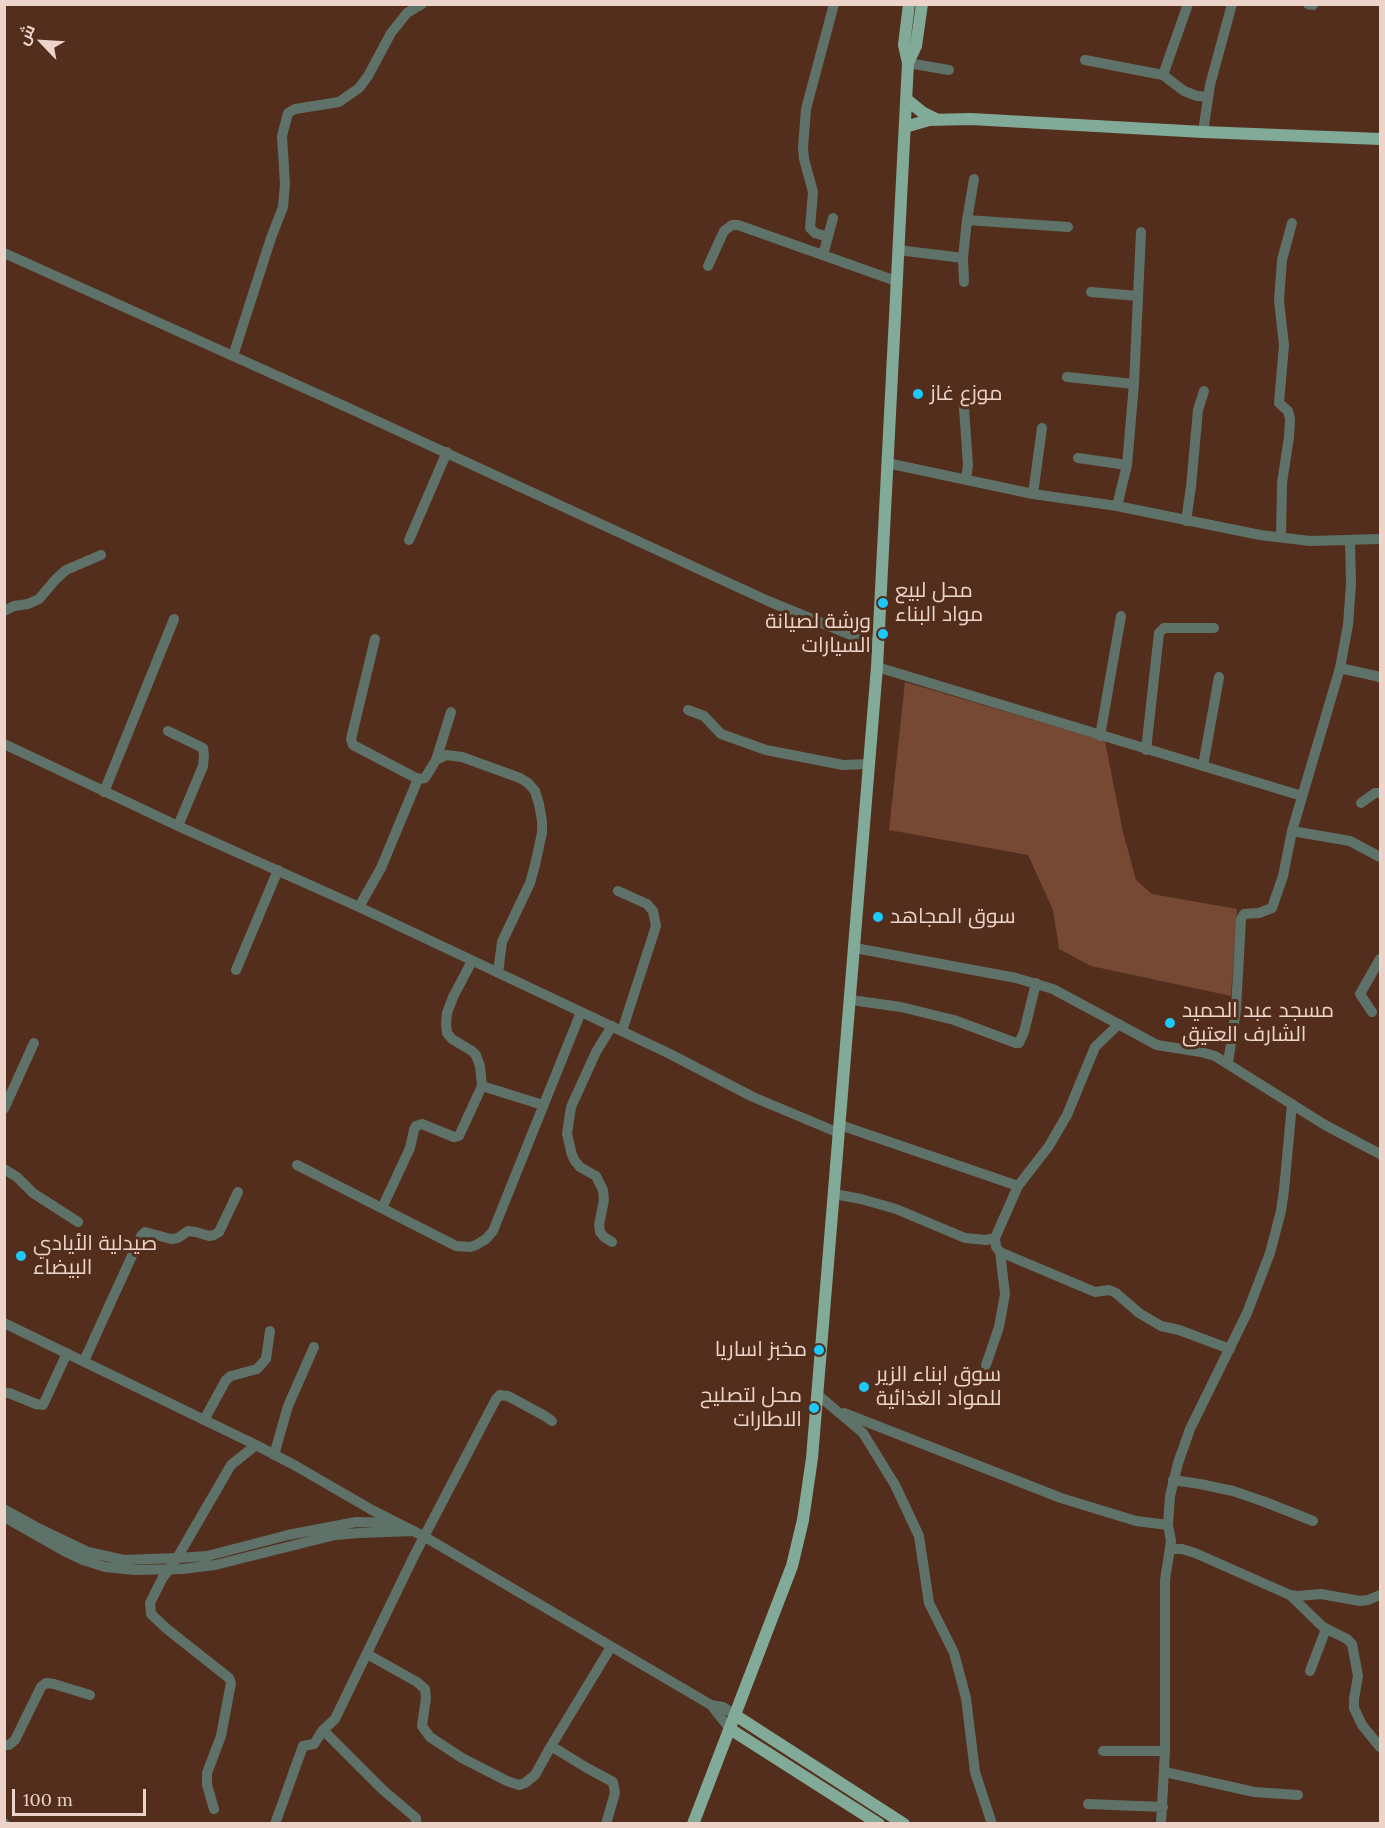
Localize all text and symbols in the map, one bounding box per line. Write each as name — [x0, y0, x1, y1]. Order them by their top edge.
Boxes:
north arrow — [12, 12, 72, 72]
text: ش — [12, 21, 39, 48]
place label: موزع غاز — [930, 381, 1002, 407]
marker: موزع غاز — [911, 387, 925, 401]
place label: محل لبيع مواد البناء — [895, 578, 983, 628]
marker: محل لبيع مواد البناء — [876, 596, 890, 610]
place label: ورشة لصيانة السيارات — [765, 609, 871, 659]
marker: ورشة لصيانة السيارات — [876, 627, 890, 641]
place label: سوق المجاهد — [890, 904, 1016, 930]
marker: سوق المجاهد — [871, 910, 885, 924]
place label: مسجد عبد الحميد الشارف العتيق — [1182, 998, 1334, 1048]
marker: مسجد عبد الحميد الشارف العتيق — [1163, 1016, 1177, 1030]
place label: صيدلية الأيادي البيضاء — [33, 1231, 157, 1281]
marker: صيدلية الأيادي البيضاء — [14, 1249, 28, 1263]
place label: مخبز اساريا — [715, 1337, 807, 1363]
marker: مخبز اساريا — [812, 1343, 826, 1357]
place label: سوق ابناء الزير للمواد الغذائية — [876, 1362, 1001, 1412]
marker: سوق ابناء الزير للمواد الغذائية — [857, 1380, 871, 1394]
place label: محل لتصليح الاطارات — [700, 1383, 802, 1433]
marker: محل لتصليح الاطارات — [807, 1401, 821, 1415]
scale bar — [15, 1777, 148, 1815]
text: 100 m — [23, 1788, 73, 1811]

